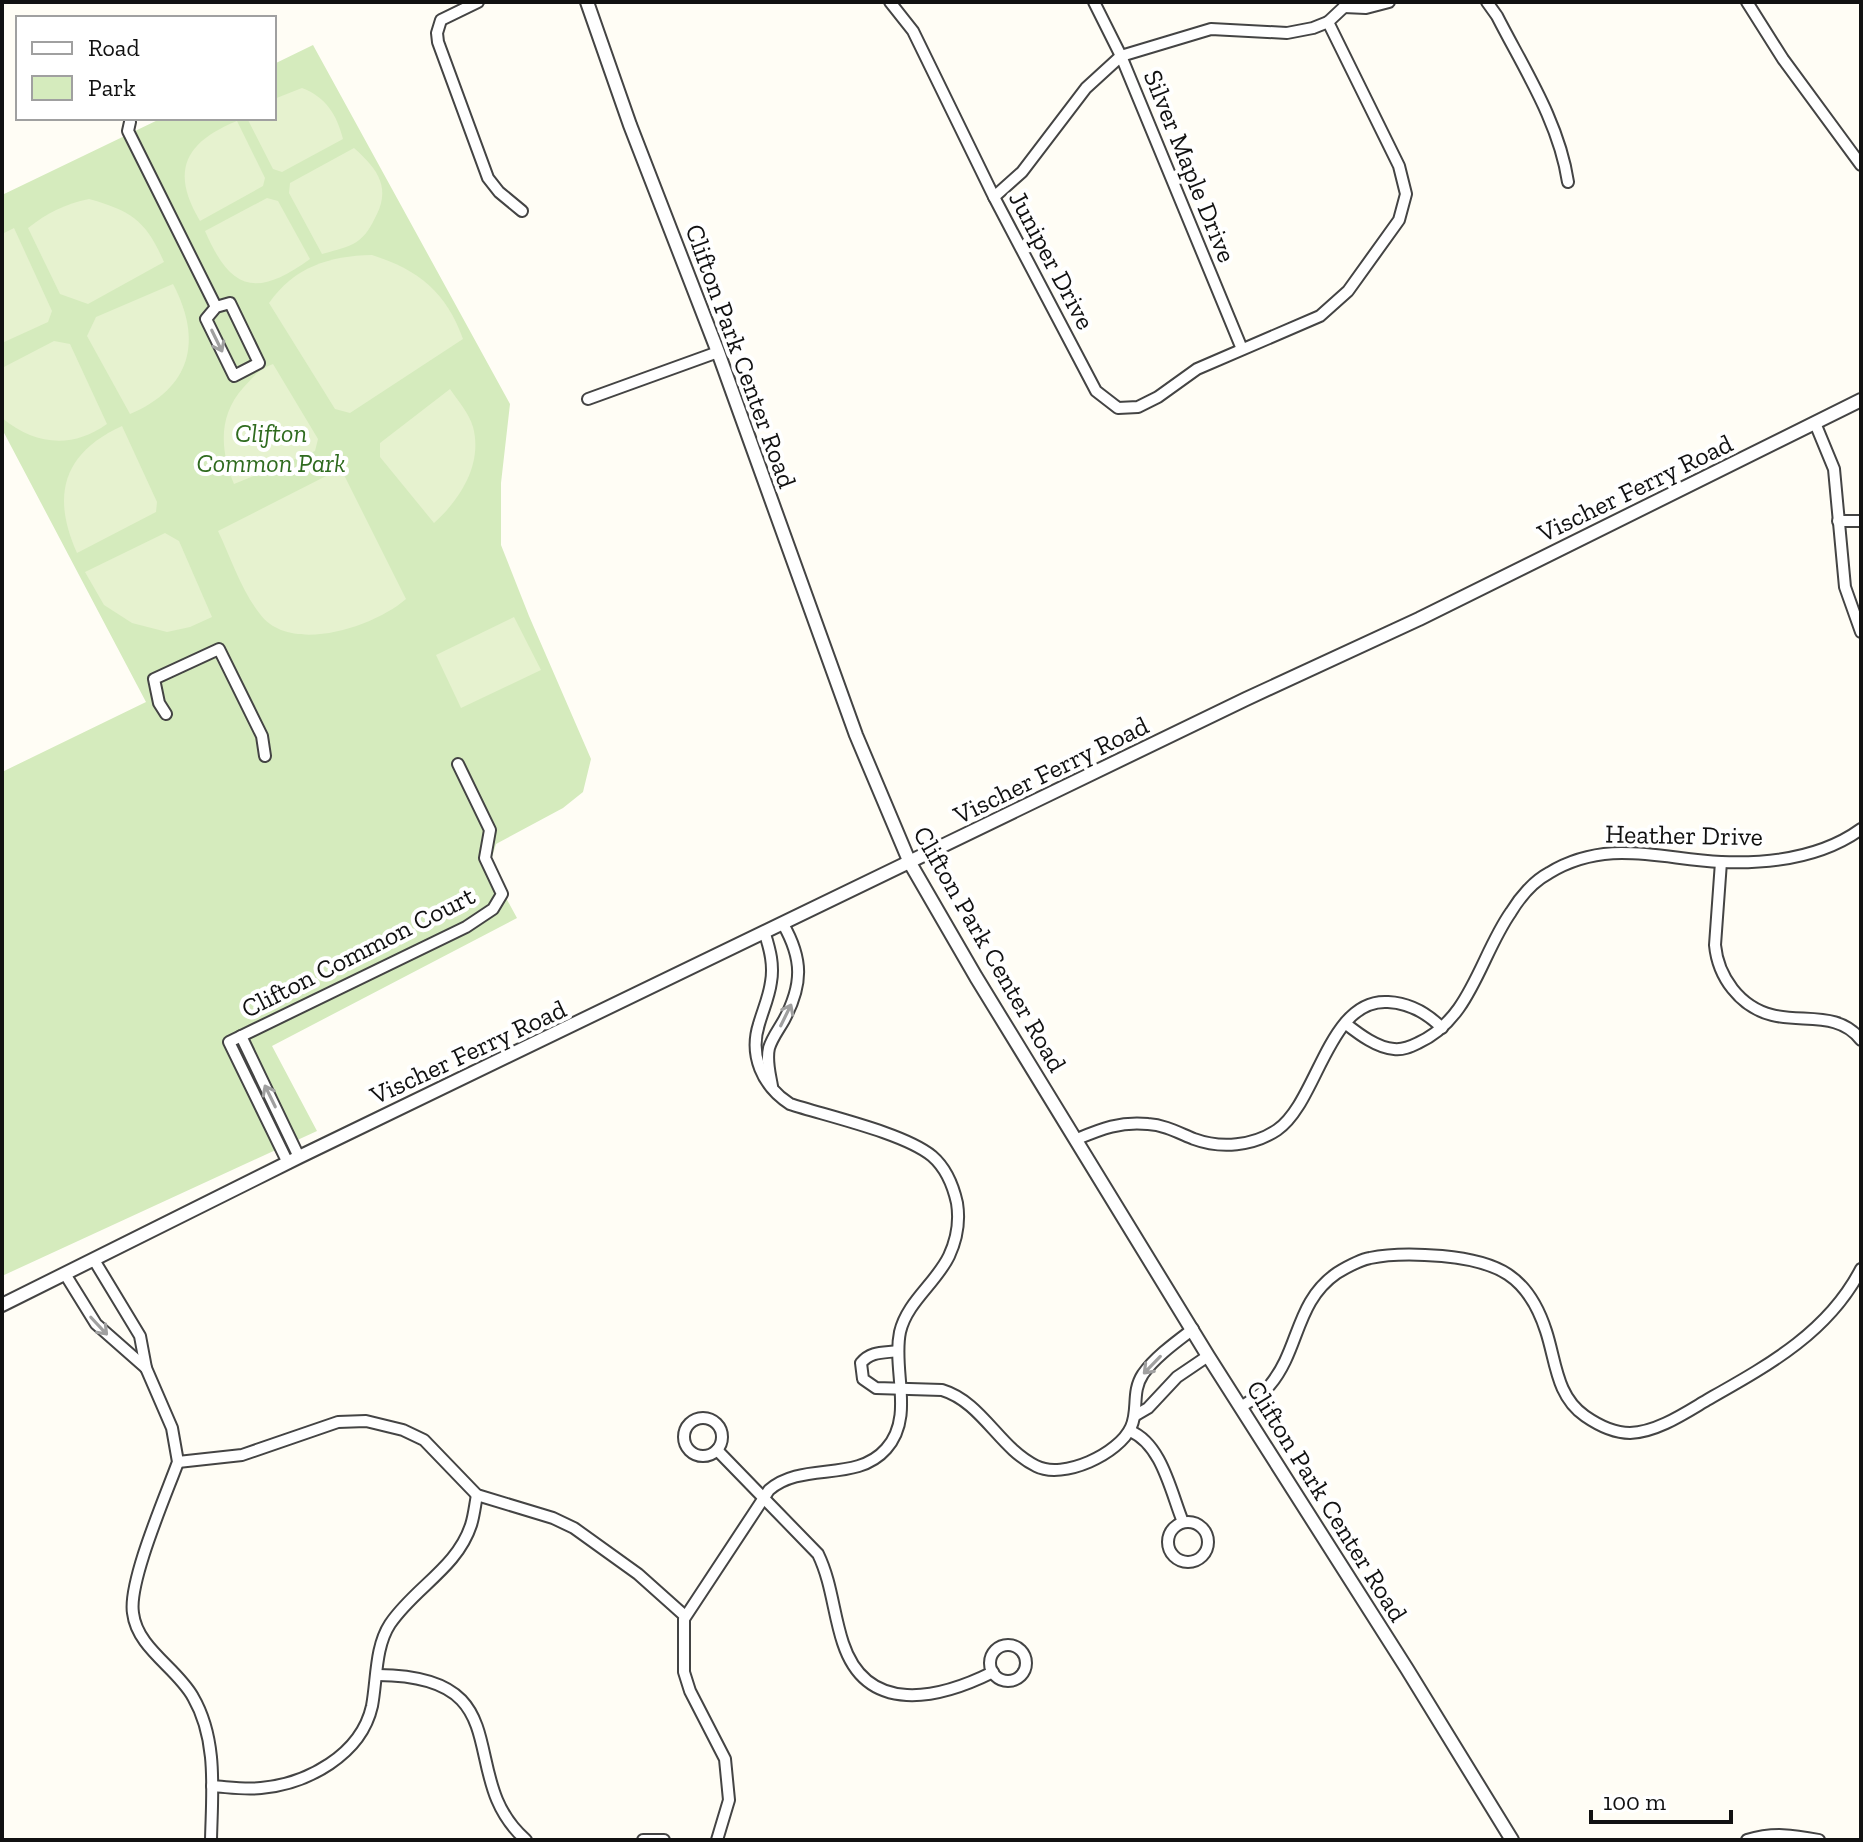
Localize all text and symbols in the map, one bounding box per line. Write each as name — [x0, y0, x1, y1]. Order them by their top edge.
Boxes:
legend — [16, 16, 276, 120]
text: Road — [88, 33, 140, 62]
street label: Silver Maple Drive — [1137, 65, 1243, 267]
text: Park — [88, 73, 136, 102]
street label: Juniper Drive — [1002, 185, 1102, 335]
street label: Clifton Park Center Road — [678, 220, 804, 492]
one-way arrow — [209, 328, 225, 352]
park label: Clifton Common Park — [196, 417, 346, 479]
street label: Vischer Ferry Road — [1531, 427, 1738, 549]
street label: Vischer Ferry Road — [947, 709, 1154, 831]
street label: Heather Drive — [1605, 818, 1763, 852]
street label: Clifton Park Center Road — [906, 820, 1074, 1078]
street label: Clifton Common Court — [236, 879, 480, 1025]
street label: Vischer Ferry Road — [364, 993, 571, 1112]
one-way arrow — [779, 1003, 794, 1027]
one-way arrow — [262, 1085, 278, 1109]
one-way arrow — [90, 1316, 109, 1336]
one-way arrow — [1142, 1355, 1161, 1375]
street label: Clifton Park Center Road — [1240, 1374, 1414, 1628]
scale bar — [1591, 1774, 1731, 1824]
text: 100 m — [1603, 1787, 1666, 1816]

